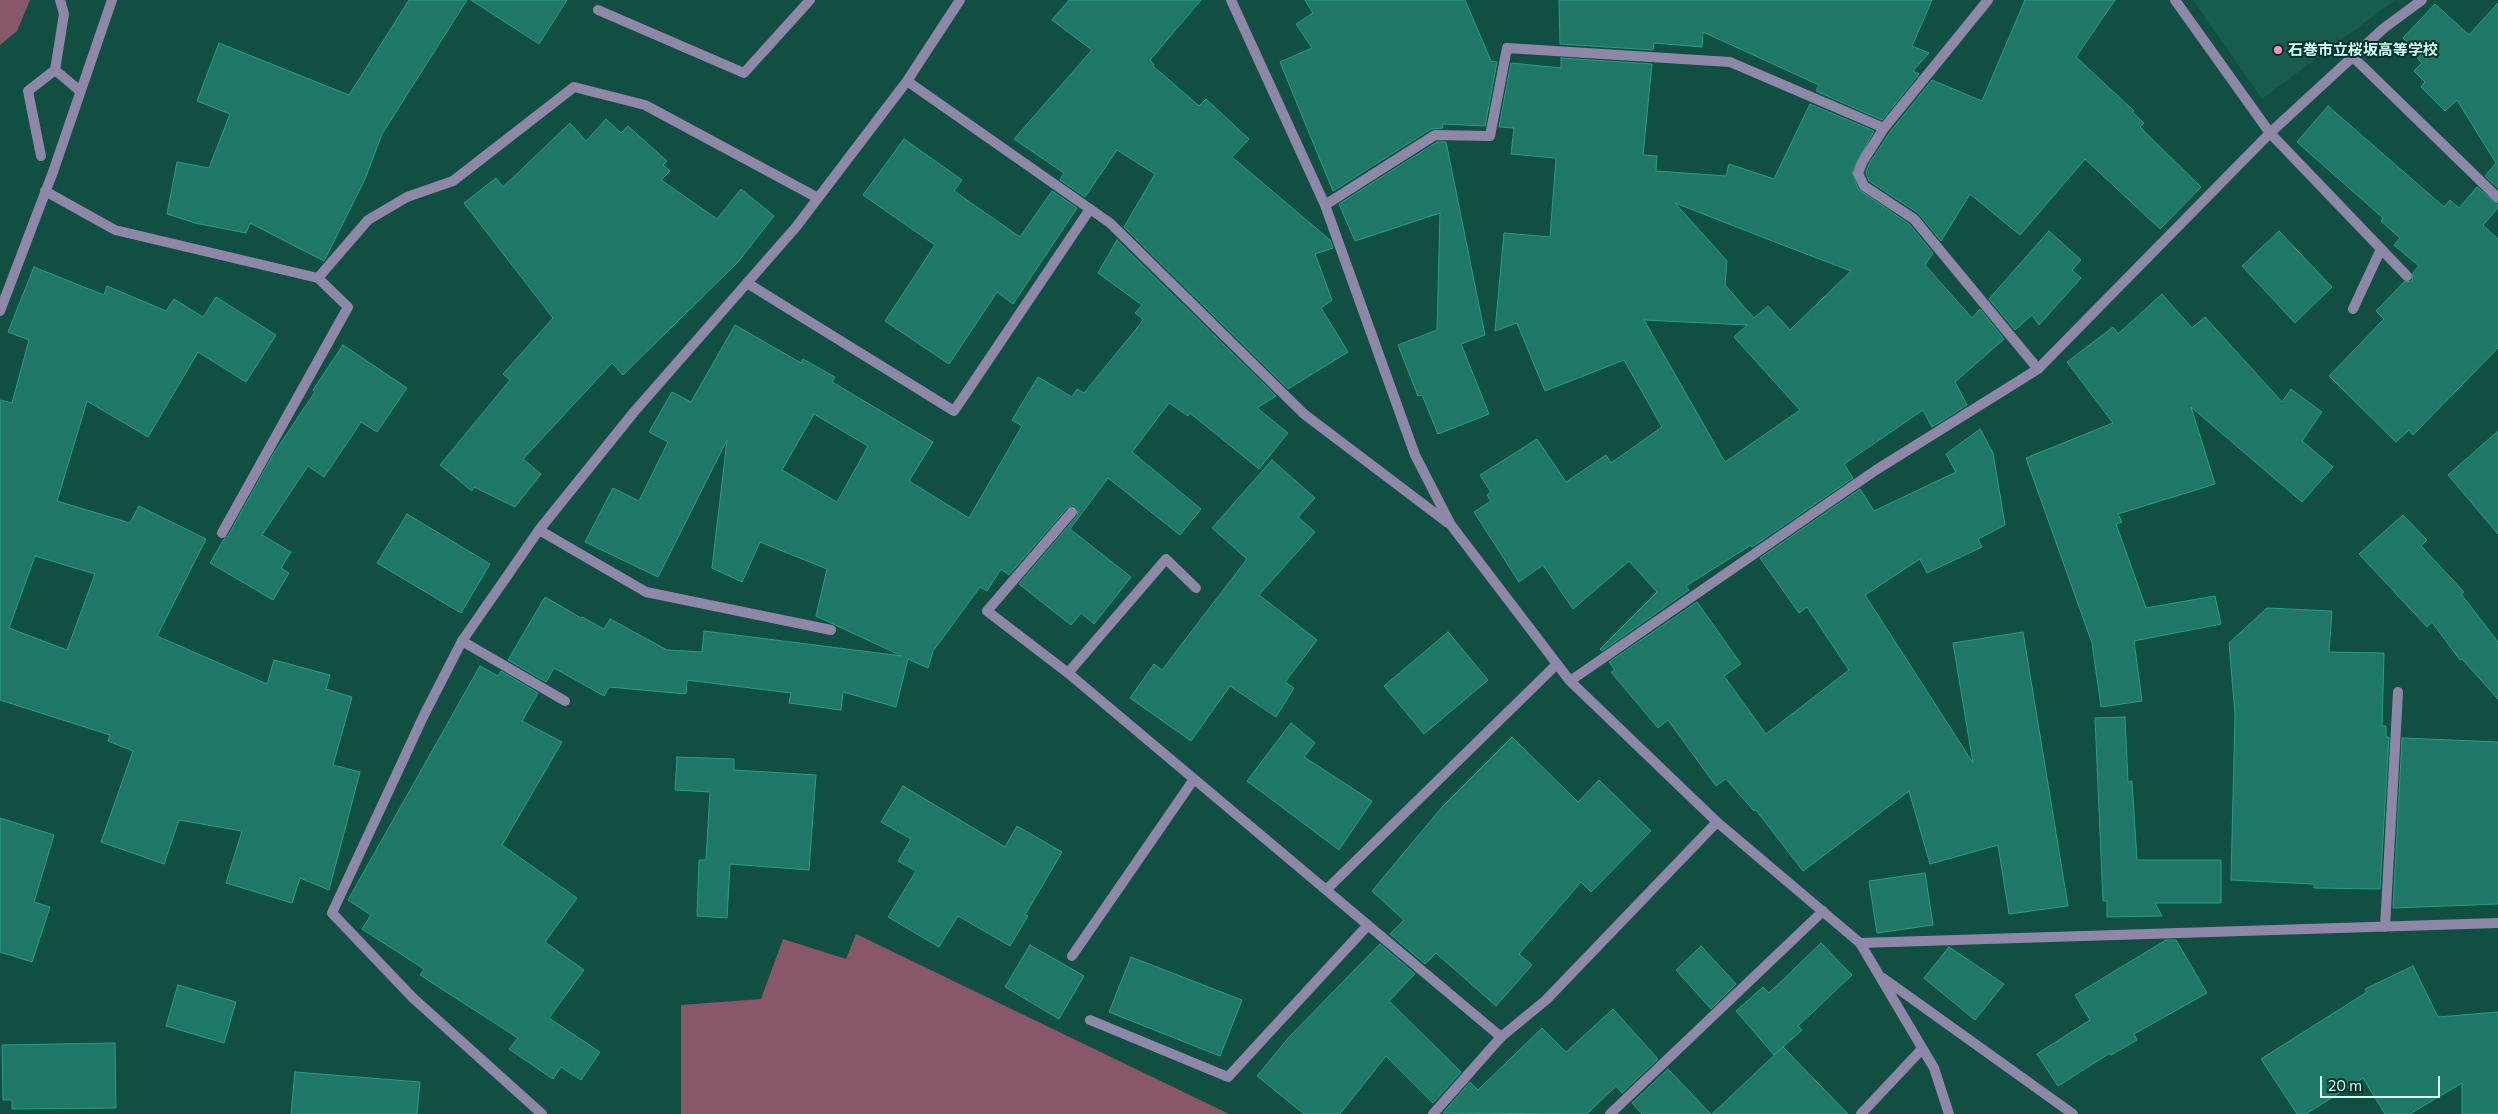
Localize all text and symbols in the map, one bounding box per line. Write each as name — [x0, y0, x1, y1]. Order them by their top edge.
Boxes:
place label: 石巻市立桜坂高等学校 — [2288, 41, 2438, 59]
marker: 石巻市立桜坂高等学校 — [2272, 44, 2284, 56]
scale bar — [2323, 1066, 2443, 1098]
text: 20 m — [2328, 1076, 2362, 1094]

